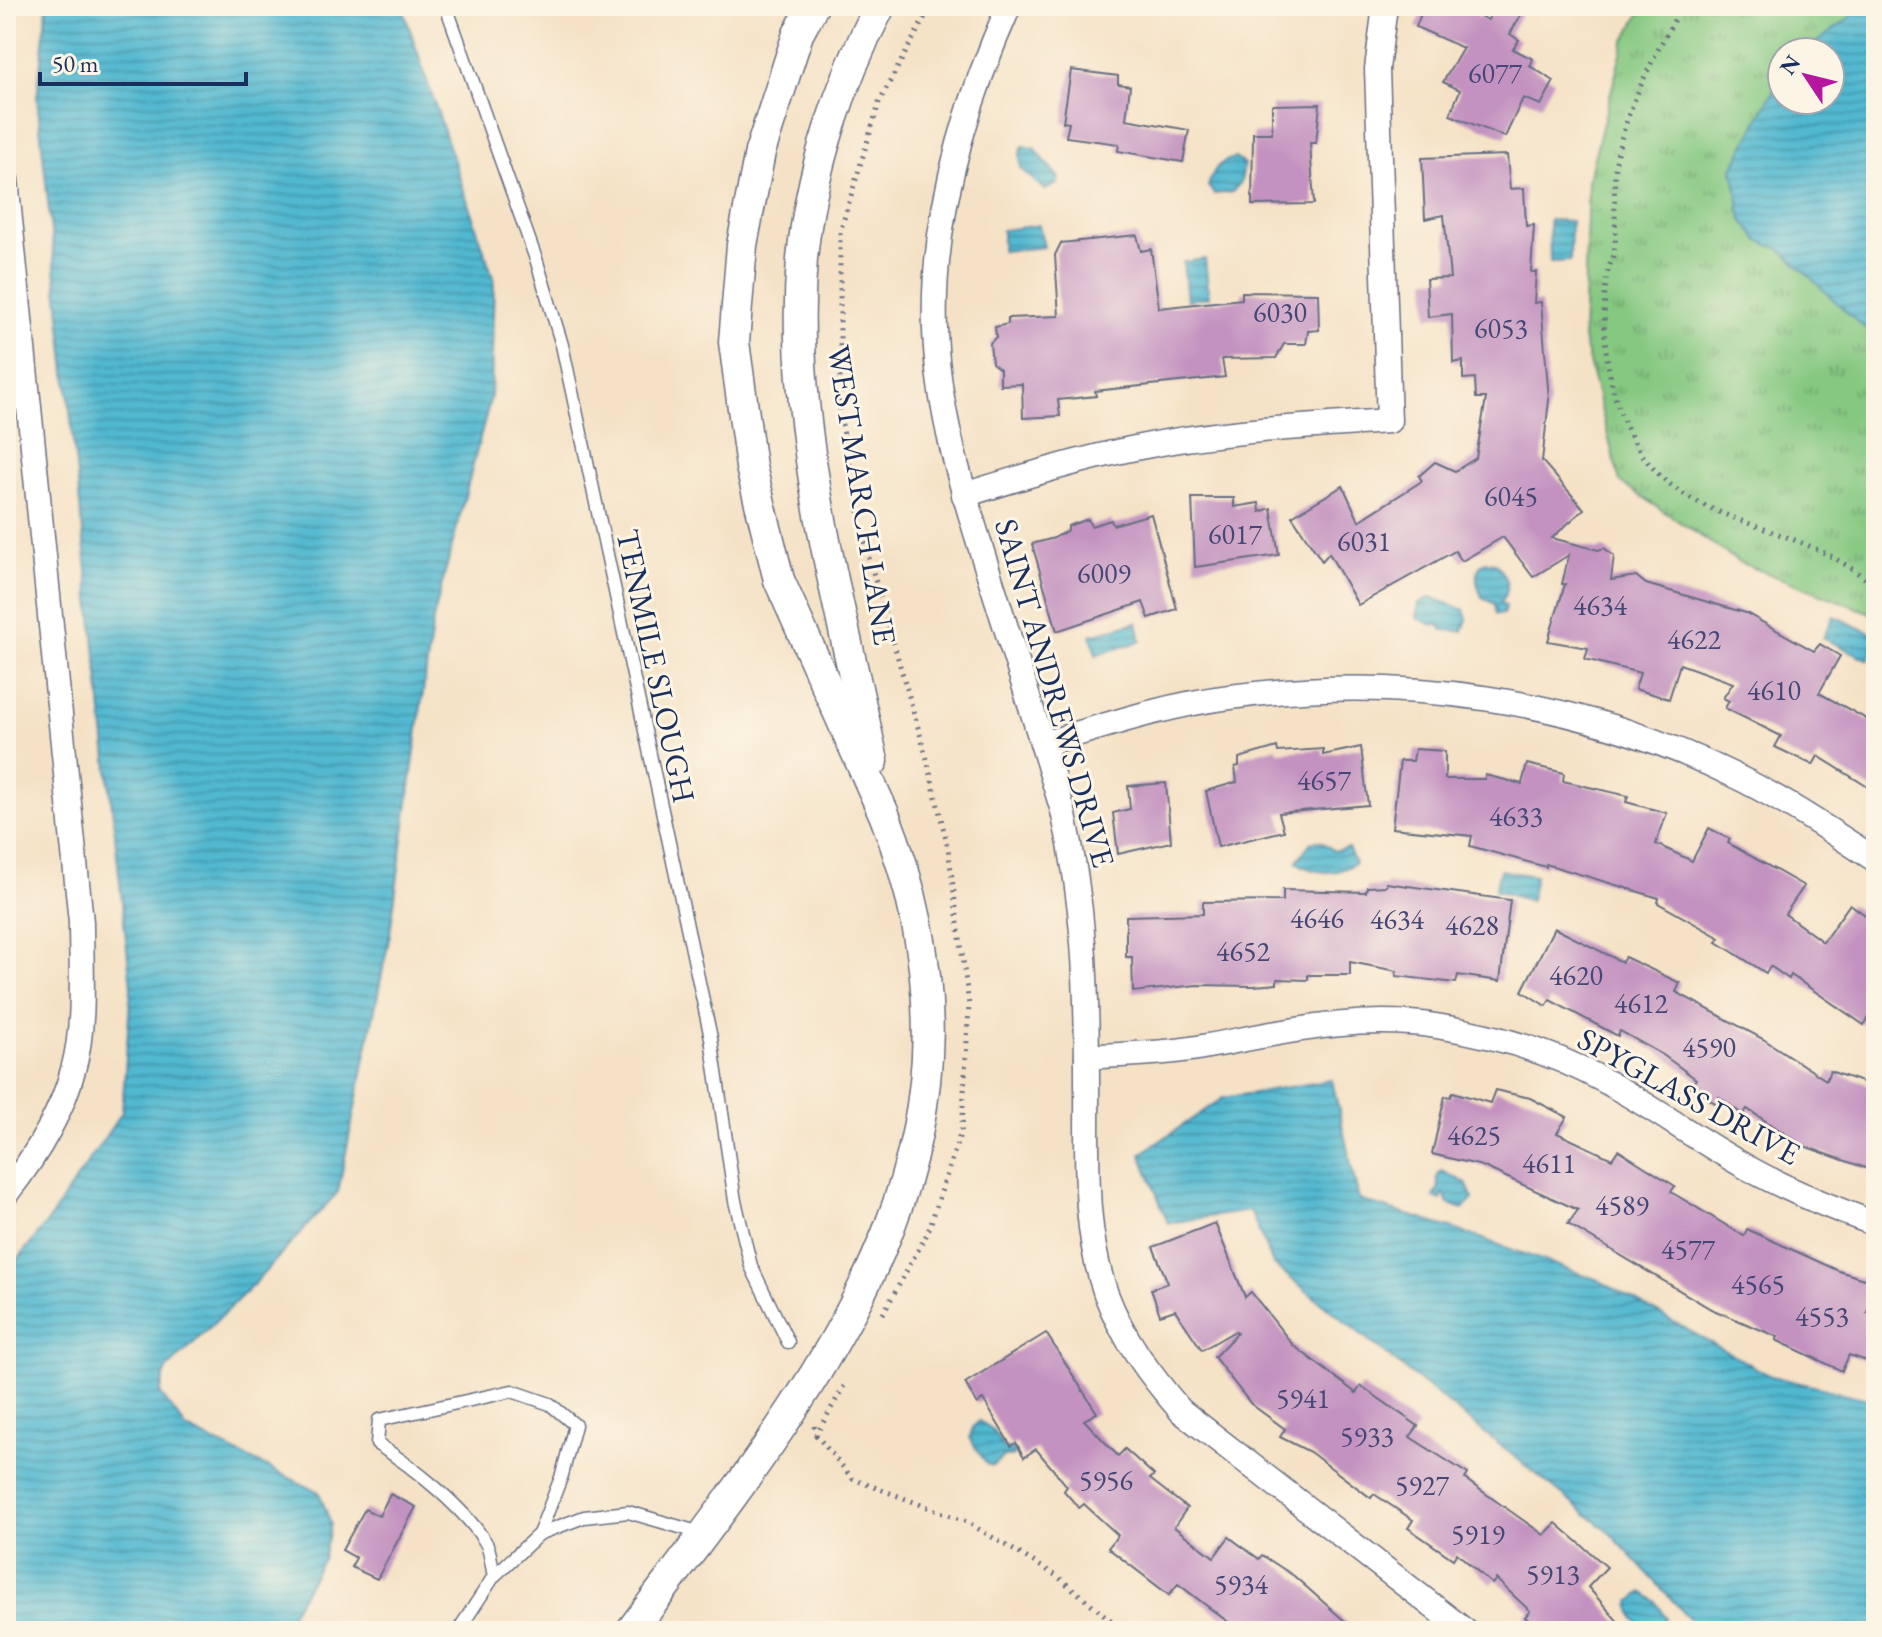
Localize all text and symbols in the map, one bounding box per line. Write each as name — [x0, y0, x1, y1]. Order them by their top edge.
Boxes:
scale bar — [40, 36, 246, 86]
north arrow — [1766, 36, 1846, 116]
text: 50 m — [52, 48, 99, 79]
text: N — [1773, 49, 1807, 80]
house number: 6077 — [1468, 55, 1522, 91]
house number: 6030 — [1253, 294, 1307, 330]
house number: 6053 — [1474, 310, 1528, 346]
street label: WEST MARCH LANE — [818, 342, 906, 648]
house number: 6045 — [1484, 478, 1538, 514]
street label: SAINT ANDREWS DRIVE — [985, 514, 1125, 872]
house number: 6017 — [1208, 516, 1262, 552]
house number: 6031 — [1337, 523, 1391, 559]
street label: TENMILE SLOUGH — [607, 525, 705, 807]
house number: 6009 — [1077, 555, 1131, 591]
house number: 4634 — [1573, 587, 1627, 623]
house number: 4622 — [1667, 621, 1721, 657]
house number: 4610 — [1747, 672, 1801, 708]
house number: 4657 — [1297, 762, 1351, 798]
house number: 4633 — [1489, 798, 1543, 834]
house number: 4646 — [1290, 900, 1344, 936]
house number: 4634 — [1370, 901, 1424, 937]
house number: 4628 — [1445, 907, 1499, 943]
house number: 4652 — [1216, 933, 1270, 969]
house number: 4620 — [1549, 957, 1603, 993]
house number: 4612 — [1614, 985, 1668, 1021]
street label: SPYGLASS DRIVE — [1570, 1017, 1808, 1175]
house number: 4590 — [1682, 1029, 1736, 1065]
house number: 4625 — [1447, 1117, 1501, 1153]
house number: 4611 — [1522, 1145, 1576, 1181]
house number: 4589 — [1595, 1187, 1649, 1223]
house number: 4577 — [1661, 1231, 1715, 1267]
house number: 4565 — [1731, 1266, 1785, 1302]
house number: 4553 — [1795, 1298, 1849, 1334]
house number: 5941 — [1276, 1380, 1330, 1416]
house number: 5933 — [1340, 1418, 1394, 1454]
house number: 5956 — [1079, 1462, 1133, 1498]
house number: 5927 — [1395, 1467, 1449, 1503]
house number: 5919 — [1451, 1516, 1505, 1552]
house number: 5913 — [1526, 1556, 1580, 1592]
house number: 5934 — [1214, 1566, 1268, 1602]

